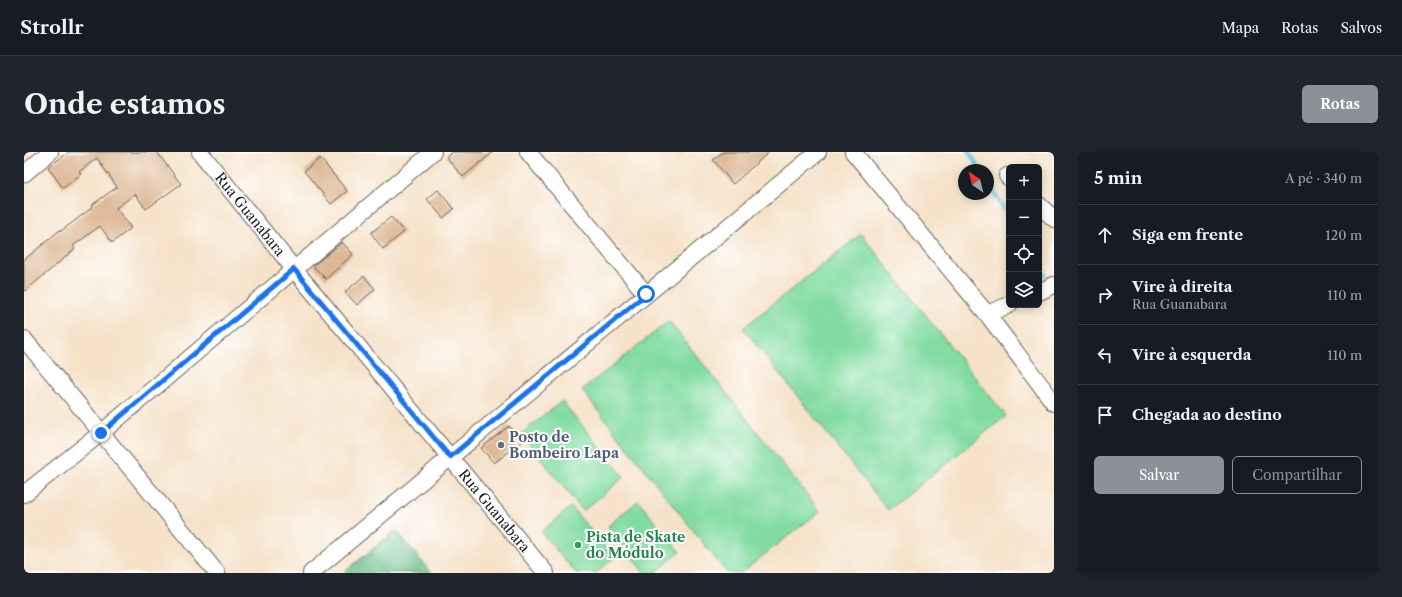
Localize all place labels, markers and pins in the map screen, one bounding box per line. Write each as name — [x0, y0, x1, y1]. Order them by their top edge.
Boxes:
place label: Posto de Bombeiro Lapa — [509, 428, 620, 462]
marker: Posto de Bombeiro Lapa — [496, 440, 506, 450]
place label: Pista de Skate do Módulo — [586, 528, 685, 562]
marker: Pista de Skate do Módulo — [573, 540, 583, 550]

